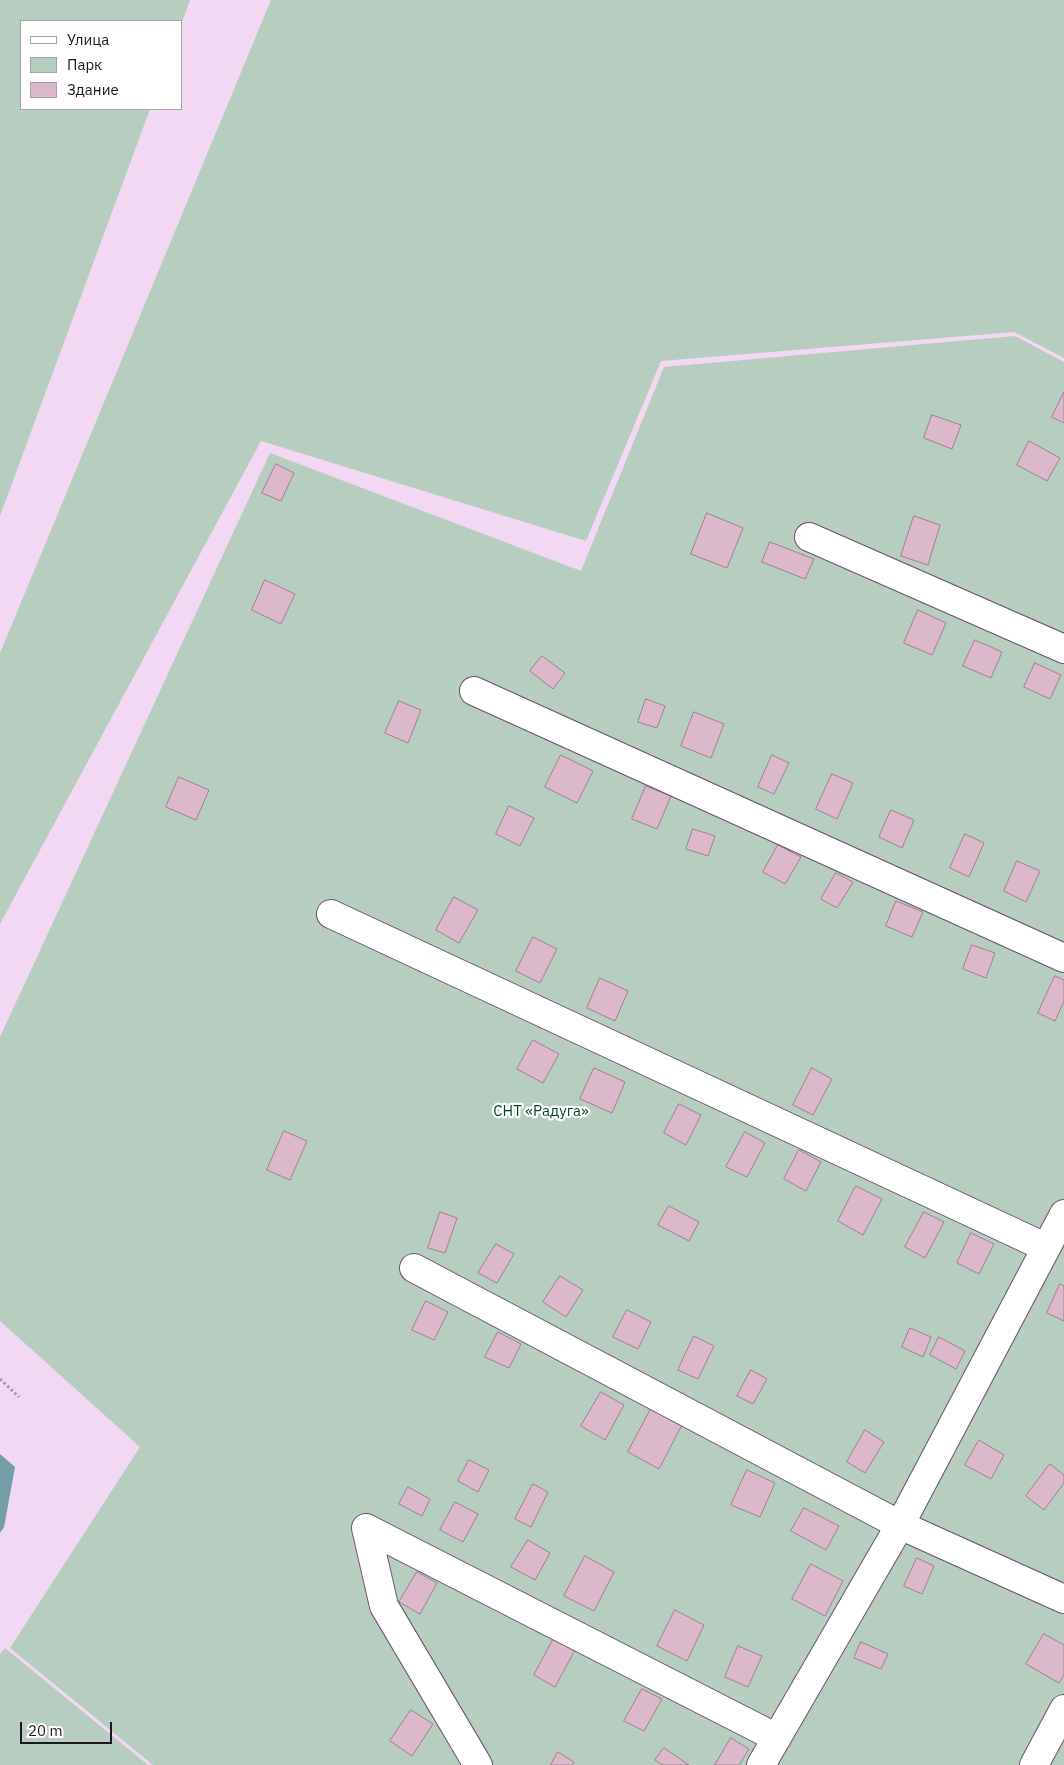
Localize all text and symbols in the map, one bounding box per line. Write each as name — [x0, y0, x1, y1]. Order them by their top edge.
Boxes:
legend — [20, 20, 182, 110]
text: Улица — [67, 30, 109, 49]
text: Парк — [67, 55, 102, 74]
text: Здание — [67, 80, 119, 99]
park label: СНТ «Радуга» — [493, 1103, 589, 1121]
scale bar — [22, 1712, 115, 1744]
text: 20 m — [28, 1721, 63, 1740]

